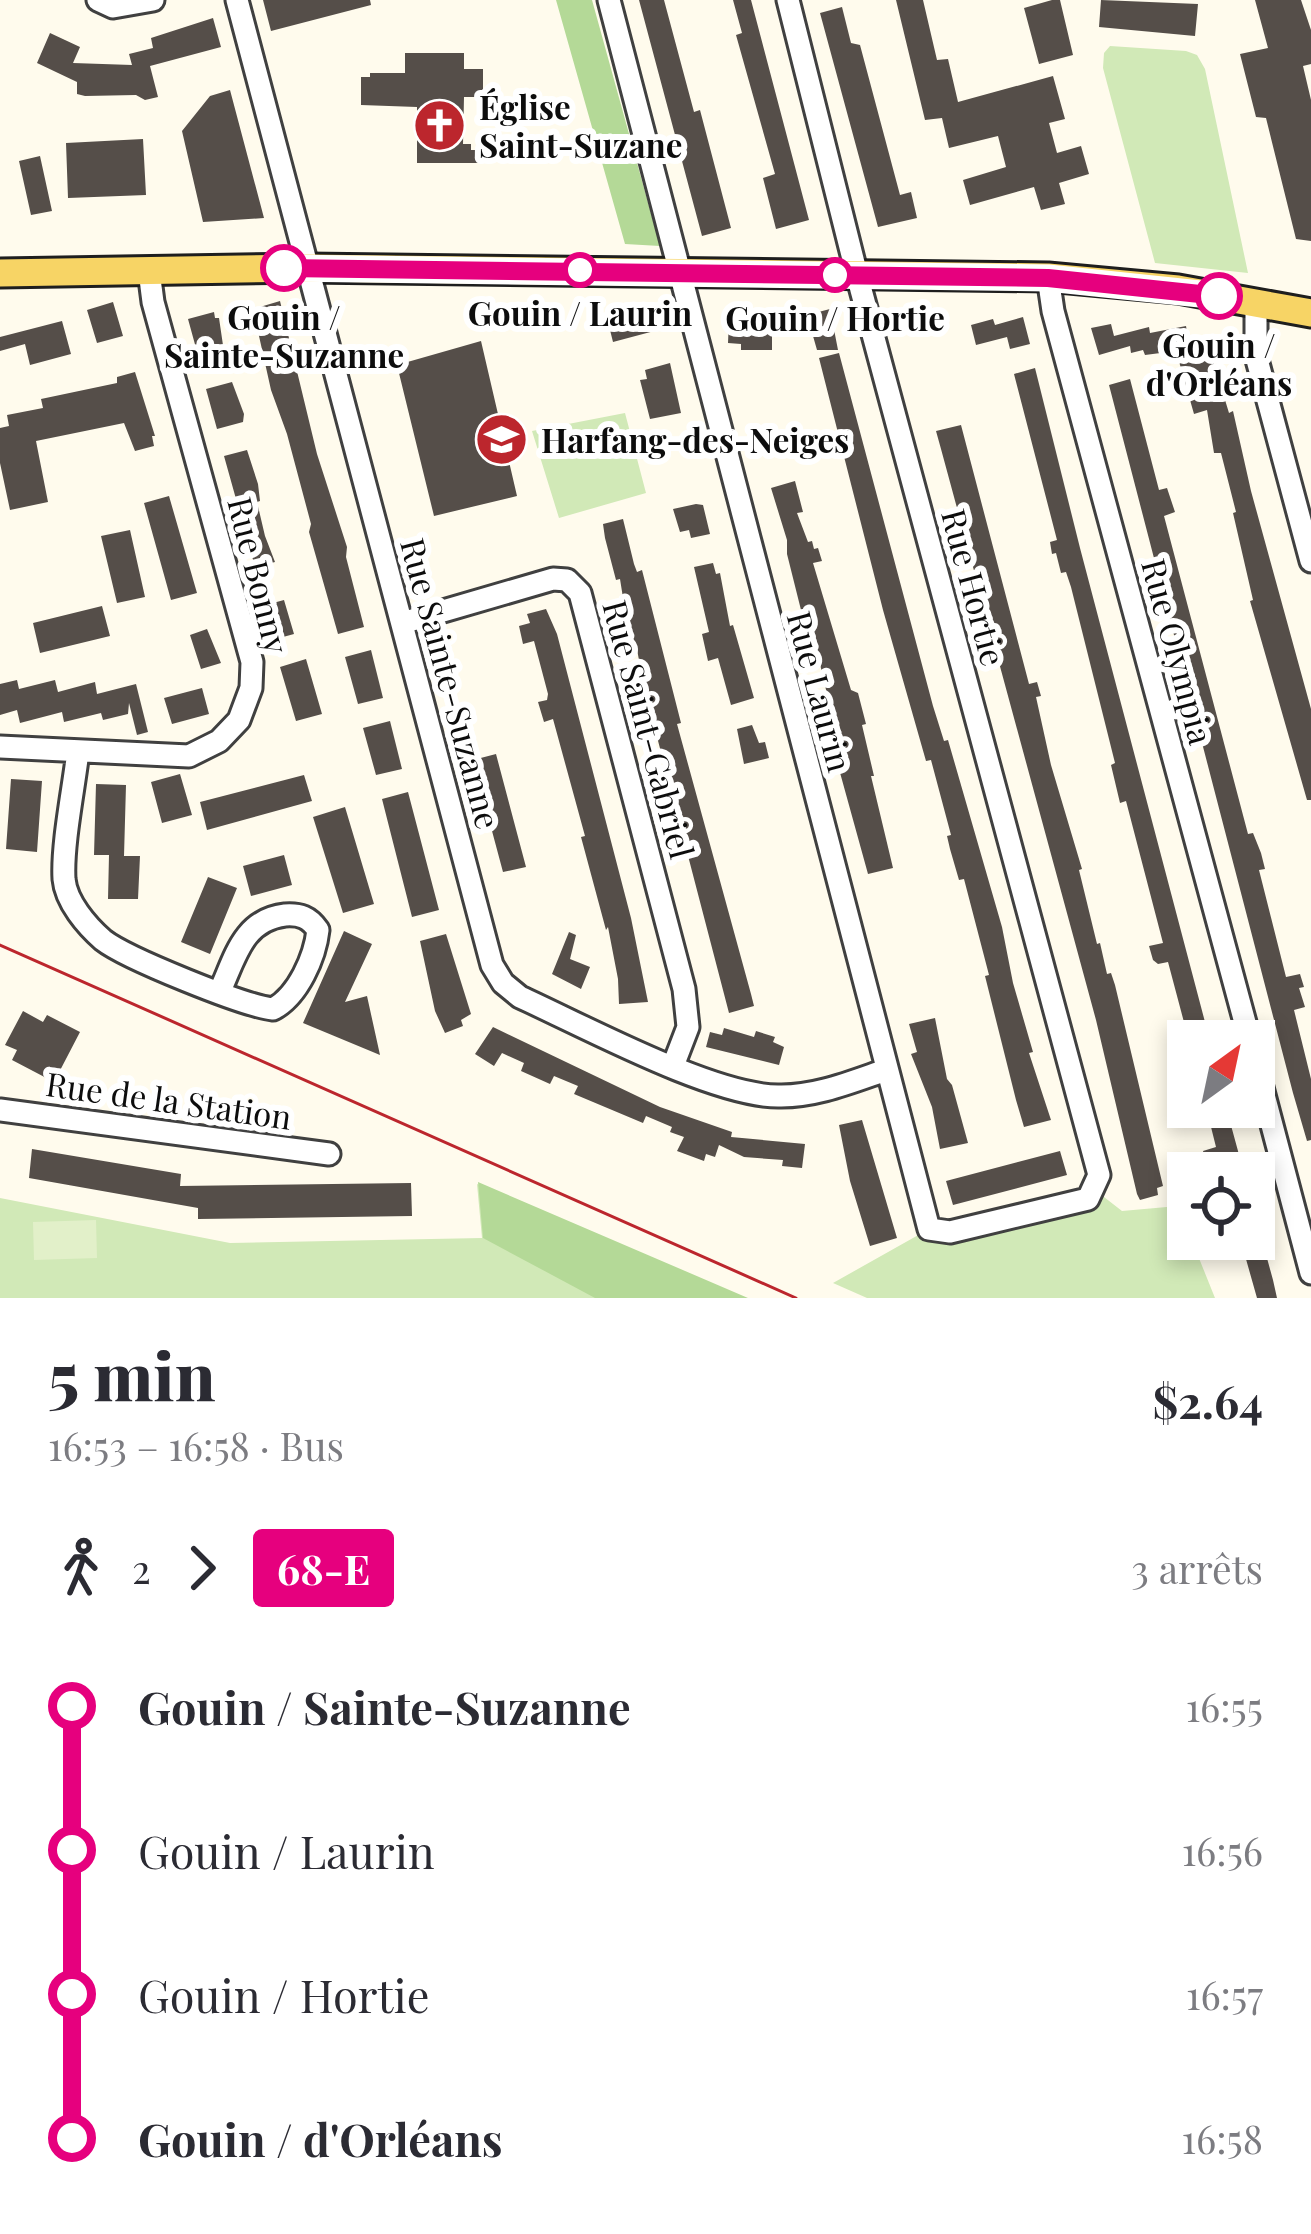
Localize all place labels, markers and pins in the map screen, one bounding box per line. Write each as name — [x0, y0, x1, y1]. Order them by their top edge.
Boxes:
place label: Église Saint-Suzane — [479, 84, 682, 166]
church icon: Église Saint-Suzane — [412, 97, 468, 153]
marker: Gouin / Sainte-Suzanne — [262, 246, 306, 290]
marker: Gouin / Laurin — [564, 254, 596, 286]
marker: Gouin / Hortie — [819, 259, 851, 291]
marker: Gouin / d'Orléans — [1197, 274, 1241, 318]
place label: Gouin / Laurin — [468, 290, 692, 334]
place label: Gouin / Sainte-Suzanne — [164, 294, 404, 376]
place label: Gouin / Hortie — [725, 295, 945, 339]
place label: Gouin / d'Orléans — [1146, 322, 1292, 404]
school or university icon: Harfang-des-Neiges — [474, 411, 530, 467]
place label: Harfang-des-Neiges — [541, 417, 849, 461]

